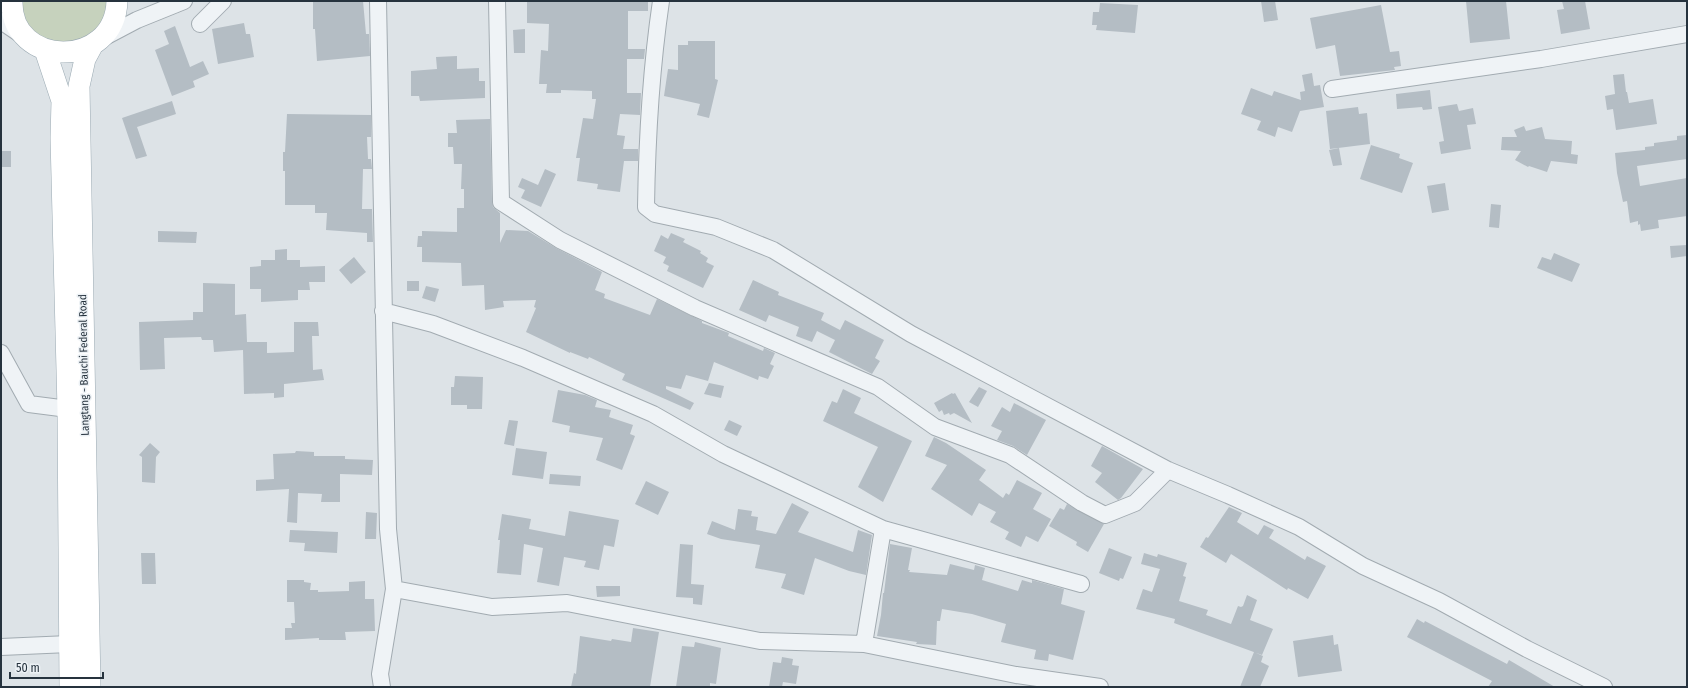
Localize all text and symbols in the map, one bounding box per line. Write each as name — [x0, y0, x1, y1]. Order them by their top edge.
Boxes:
street label: Langtang - Bauchi Federal Road — [76, 294, 92, 436]
scale bar — [10, 654, 103, 680]
text: 50 m — [16, 661, 40, 675]

